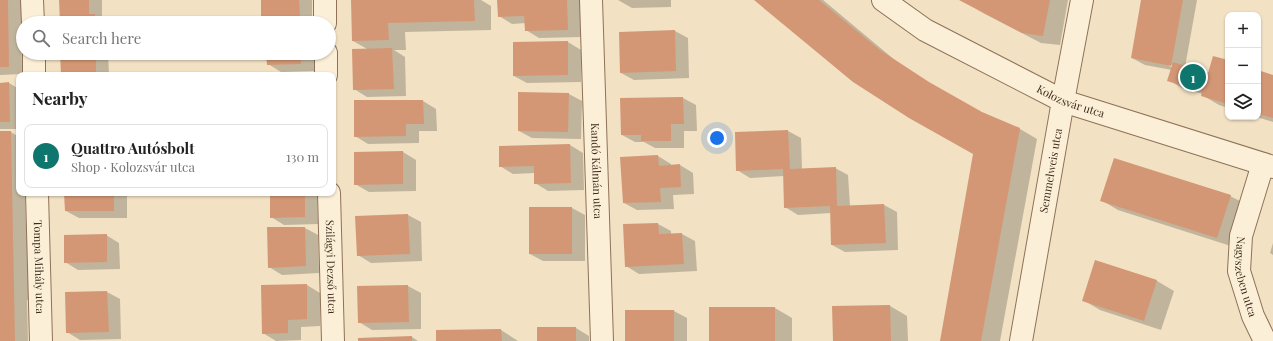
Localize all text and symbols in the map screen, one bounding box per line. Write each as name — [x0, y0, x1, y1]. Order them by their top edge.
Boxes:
map controls — [1225, 12, 1261, 120]
button: + — [1225, 12, 1261, 48]
search box — [16, 16, 336, 60]
icon: search — [30, 27, 52, 49]
text: Search here — [62, 28, 141, 48]
button: − — [1225, 48, 1261, 84]
pin: 1 — [1180, 62, 1206, 92]
street label: Kolozsvár utca — [1034, 81, 1107, 121]
button: layers — [1225, 84, 1261, 120]
text: Nearby — [32, 87, 87, 109]
street label: Kandó Kálmán utca — [588, 123, 606, 220]
street label: Semmelweis utca — [1036, 126, 1065, 214]
your location — [707, 128, 727, 148]
text: Quattro Autósbolt — [71, 138, 194, 158]
text: 1 — [44, 148, 48, 165]
text: 130 m — [286, 148, 319, 165]
text: Shop · Kolozsvár utca — [71, 158, 195, 175]
street label: Tompa Mihály utca — [31, 220, 48, 315]
street label: Szilágyi Dezső utca — [323, 220, 340, 315]
street label: Nagyszeben utca — [1232, 236, 1261, 319]

